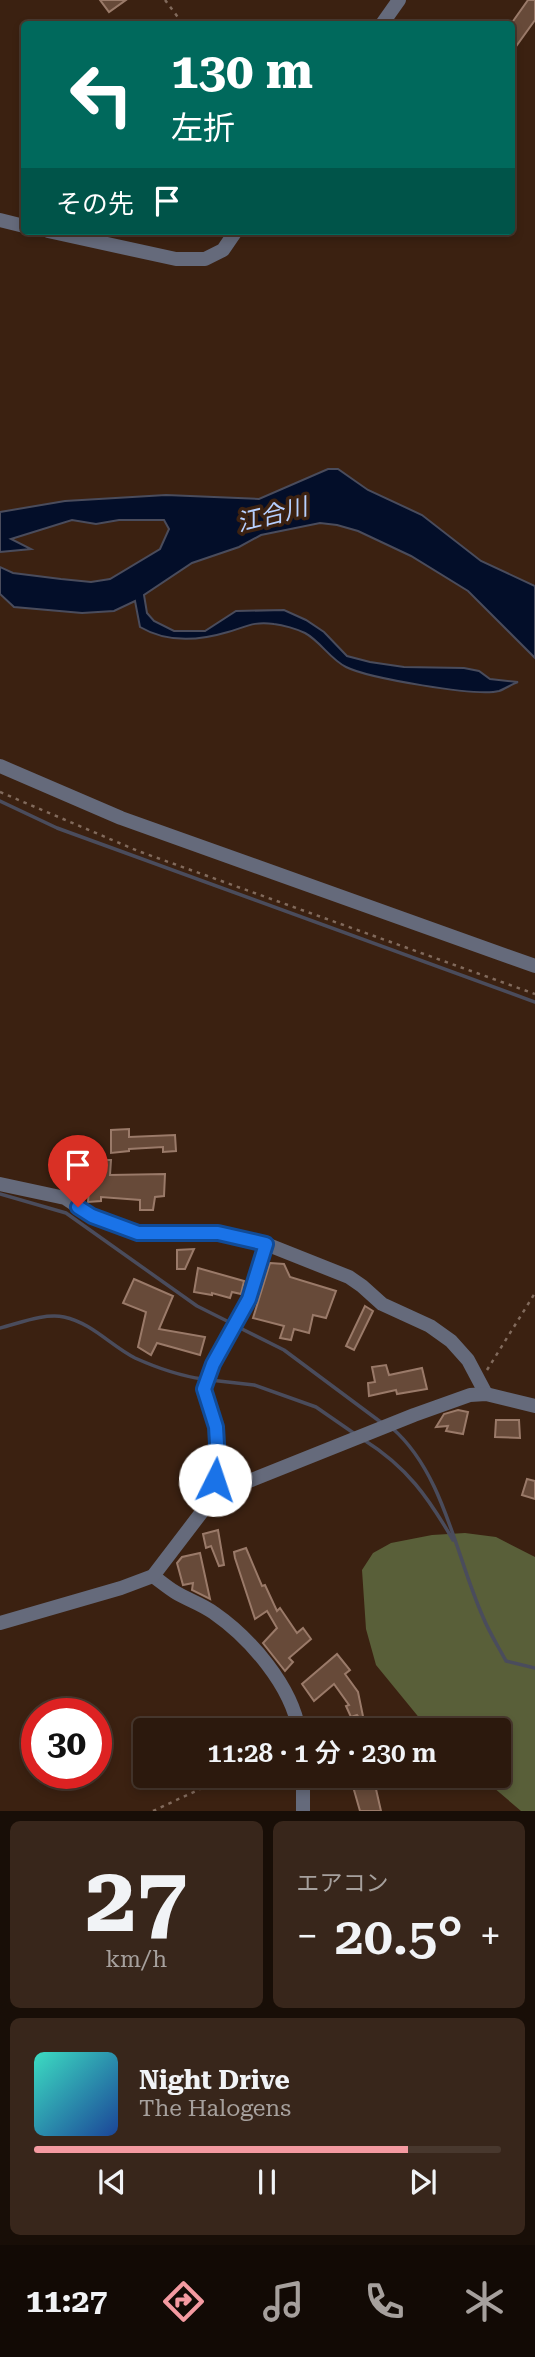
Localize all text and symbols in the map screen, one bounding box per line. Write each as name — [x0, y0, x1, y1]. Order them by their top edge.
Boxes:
text: 130 m — [171, 43, 313, 100]
icon: left — [56, 49, 147, 140]
text: 左折 — [171, 109, 235, 147]
icon: arrive — [148, 182, 186, 220]
text: その先 — [56, 189, 134, 219]
water label: 江合川 — [234, 492, 313, 537]
pin — [48, 1135, 108, 1207]
icon: arrive — [59, 1146, 97, 1184]
position arrow — [178, 1443, 252, 1517]
speed limit sign: 30 — [21, 1698, 112, 1789]
text: 11:28 · 1 分 · 230 m — [207, 1738, 437, 1768]
text: 27 — [85, 1847, 187, 1953]
text: エアコン — [297, 1870, 389, 1897]
text: 20.5° — [335, 1906, 463, 1967]
text: − — [297, 1914, 318, 1958]
text: + — [480, 1914, 501, 1958]
text: km/h — [105, 1946, 167, 1973]
text: Night Drive — [139, 2065, 290, 2095]
text: The Halogens — [139, 2095, 291, 2122]
icon: previous — [93, 2163, 131, 2201]
icon: pause — [248, 2163, 286, 2201]
icon: next — [404, 2163, 442, 2201]
icon: directions — [159, 2277, 208, 2326]
icon: music — [259, 2277, 308, 2326]
icon: phone — [360, 2277, 409, 2326]
icon: climate — [460, 2277, 509, 2326]
text: 11:27 — [26, 2282, 107, 2320]

